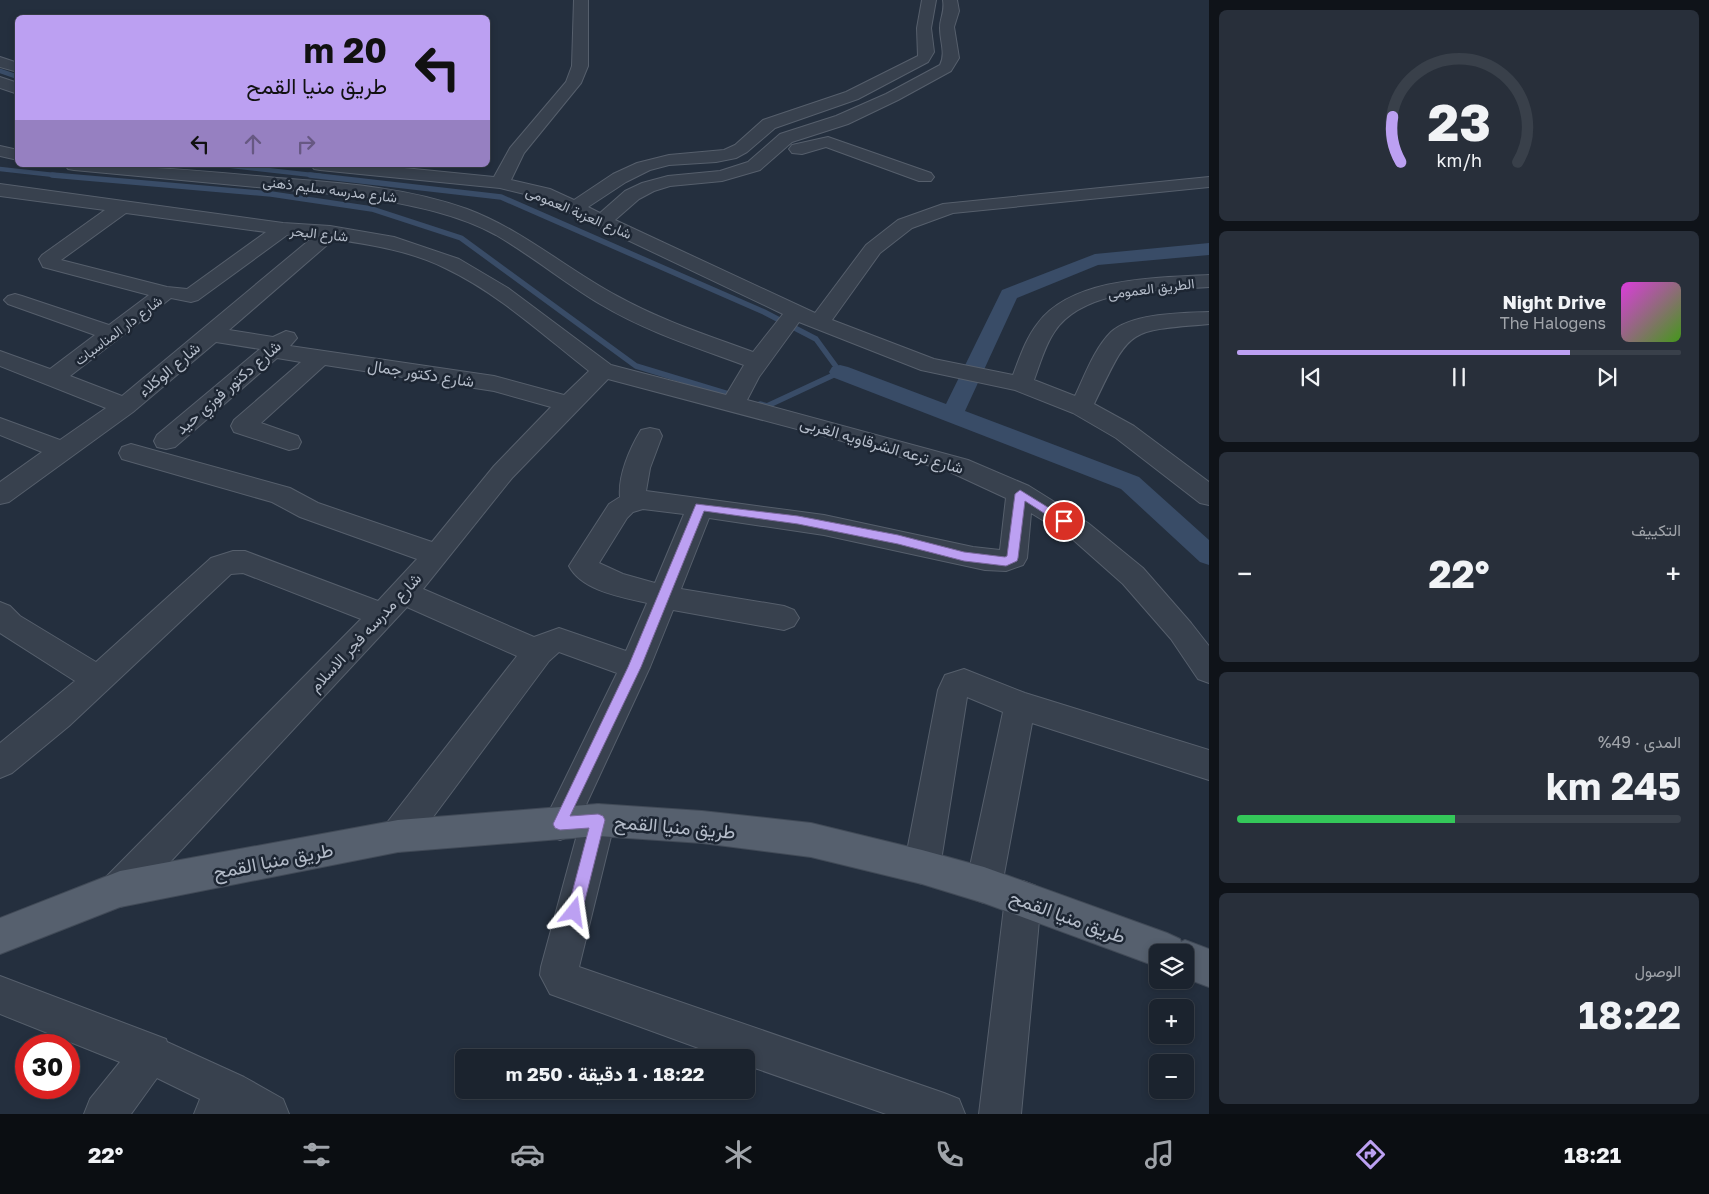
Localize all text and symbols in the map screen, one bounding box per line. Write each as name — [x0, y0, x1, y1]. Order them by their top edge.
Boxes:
text: 20 m — [303, 29, 387, 71]
icon: left — [405, 35, 470, 100]
text: طريق منيا القمح — [246, 72, 387, 99]
text: 23 — [1427, 90, 1491, 152]
icon: left — [186, 130, 214, 158]
icon: ahead — [239, 130, 267, 158]
icon: right — [292, 130, 320, 158]
text: km/h — [1436, 149, 1482, 171]
street label: شارع مدرسه سليم ذهنى — [261, 172, 398, 209]
street label: شارع العزبة العمومى — [522, 182, 634, 245]
street label: شارع البحر — [288, 221, 349, 248]
street label: الطريق العمومى — [1107, 274, 1195, 303]
text: Night Drive — [1502, 290, 1606, 313]
street label: شارع دار المناسبات — [71, 291, 167, 371]
text: The Halogens — [1500, 313, 1606, 333]
street label: شارع دكتور فوزي حيد — [171, 336, 287, 441]
street label: شارع الوكلاء — [134, 337, 205, 402]
street label: شارع دكتور جمال — [366, 355, 476, 393]
icon: previous — [1297, 363, 1325, 391]
icon: pause — [1445, 363, 1473, 391]
icon: next — [1593, 363, 1621, 391]
street label: شارع ترعه الشرقاويه الغربى — [797, 412, 966, 480]
pin — [1043, 500, 1085, 542]
icon: arrive — [1050, 507, 1078, 535]
text: التكييف — [1631, 520, 1681, 540]
text: 22° — [1428, 551, 1490, 596]
text: − — [1237, 557, 1252, 590]
text: + — [1666, 557, 1681, 590]
street label: شارع مدرسه فجر الاسلام — [305, 568, 427, 697]
text: المدى · 49% — [1598, 732, 1681, 752]
text: 245 km — [1546, 763, 1681, 808]
street label: طريق منيا القمح — [613, 809, 737, 846]
street label: طريق منيا القمح — [211, 837, 335, 886]
street label: طريق منيا القمح — [1006, 884, 1129, 950]
position arrow — [547, 885, 599, 937]
map controls — [1149, 944, 1194, 1099]
button: layers — [1149, 944, 1194, 989]
text: الوصول — [1635, 961, 1681, 981]
text: 18:22 — [1579, 992, 1681, 1037]
button: + — [1149, 999, 1194, 1044]
speed limit sign: 30 — [15, 1034, 80, 1099]
button: − — [1149, 1054, 1194, 1099]
text: 18:22 · 1 دقيقة · 250 m — [506, 1062, 704, 1085]
icon: filters — [299, 1137, 334, 1172]
icon: car — [510, 1137, 545, 1172]
icon: climate — [721, 1137, 756, 1172]
icon: phone — [932, 1137, 967, 1172]
icon: music — [1142, 1137, 1177, 1172]
icon: directions — [1353, 1137, 1388, 1172]
text: 22° — [88, 1141, 123, 1168]
text: 18:21 — [1564, 1141, 1621, 1168]

